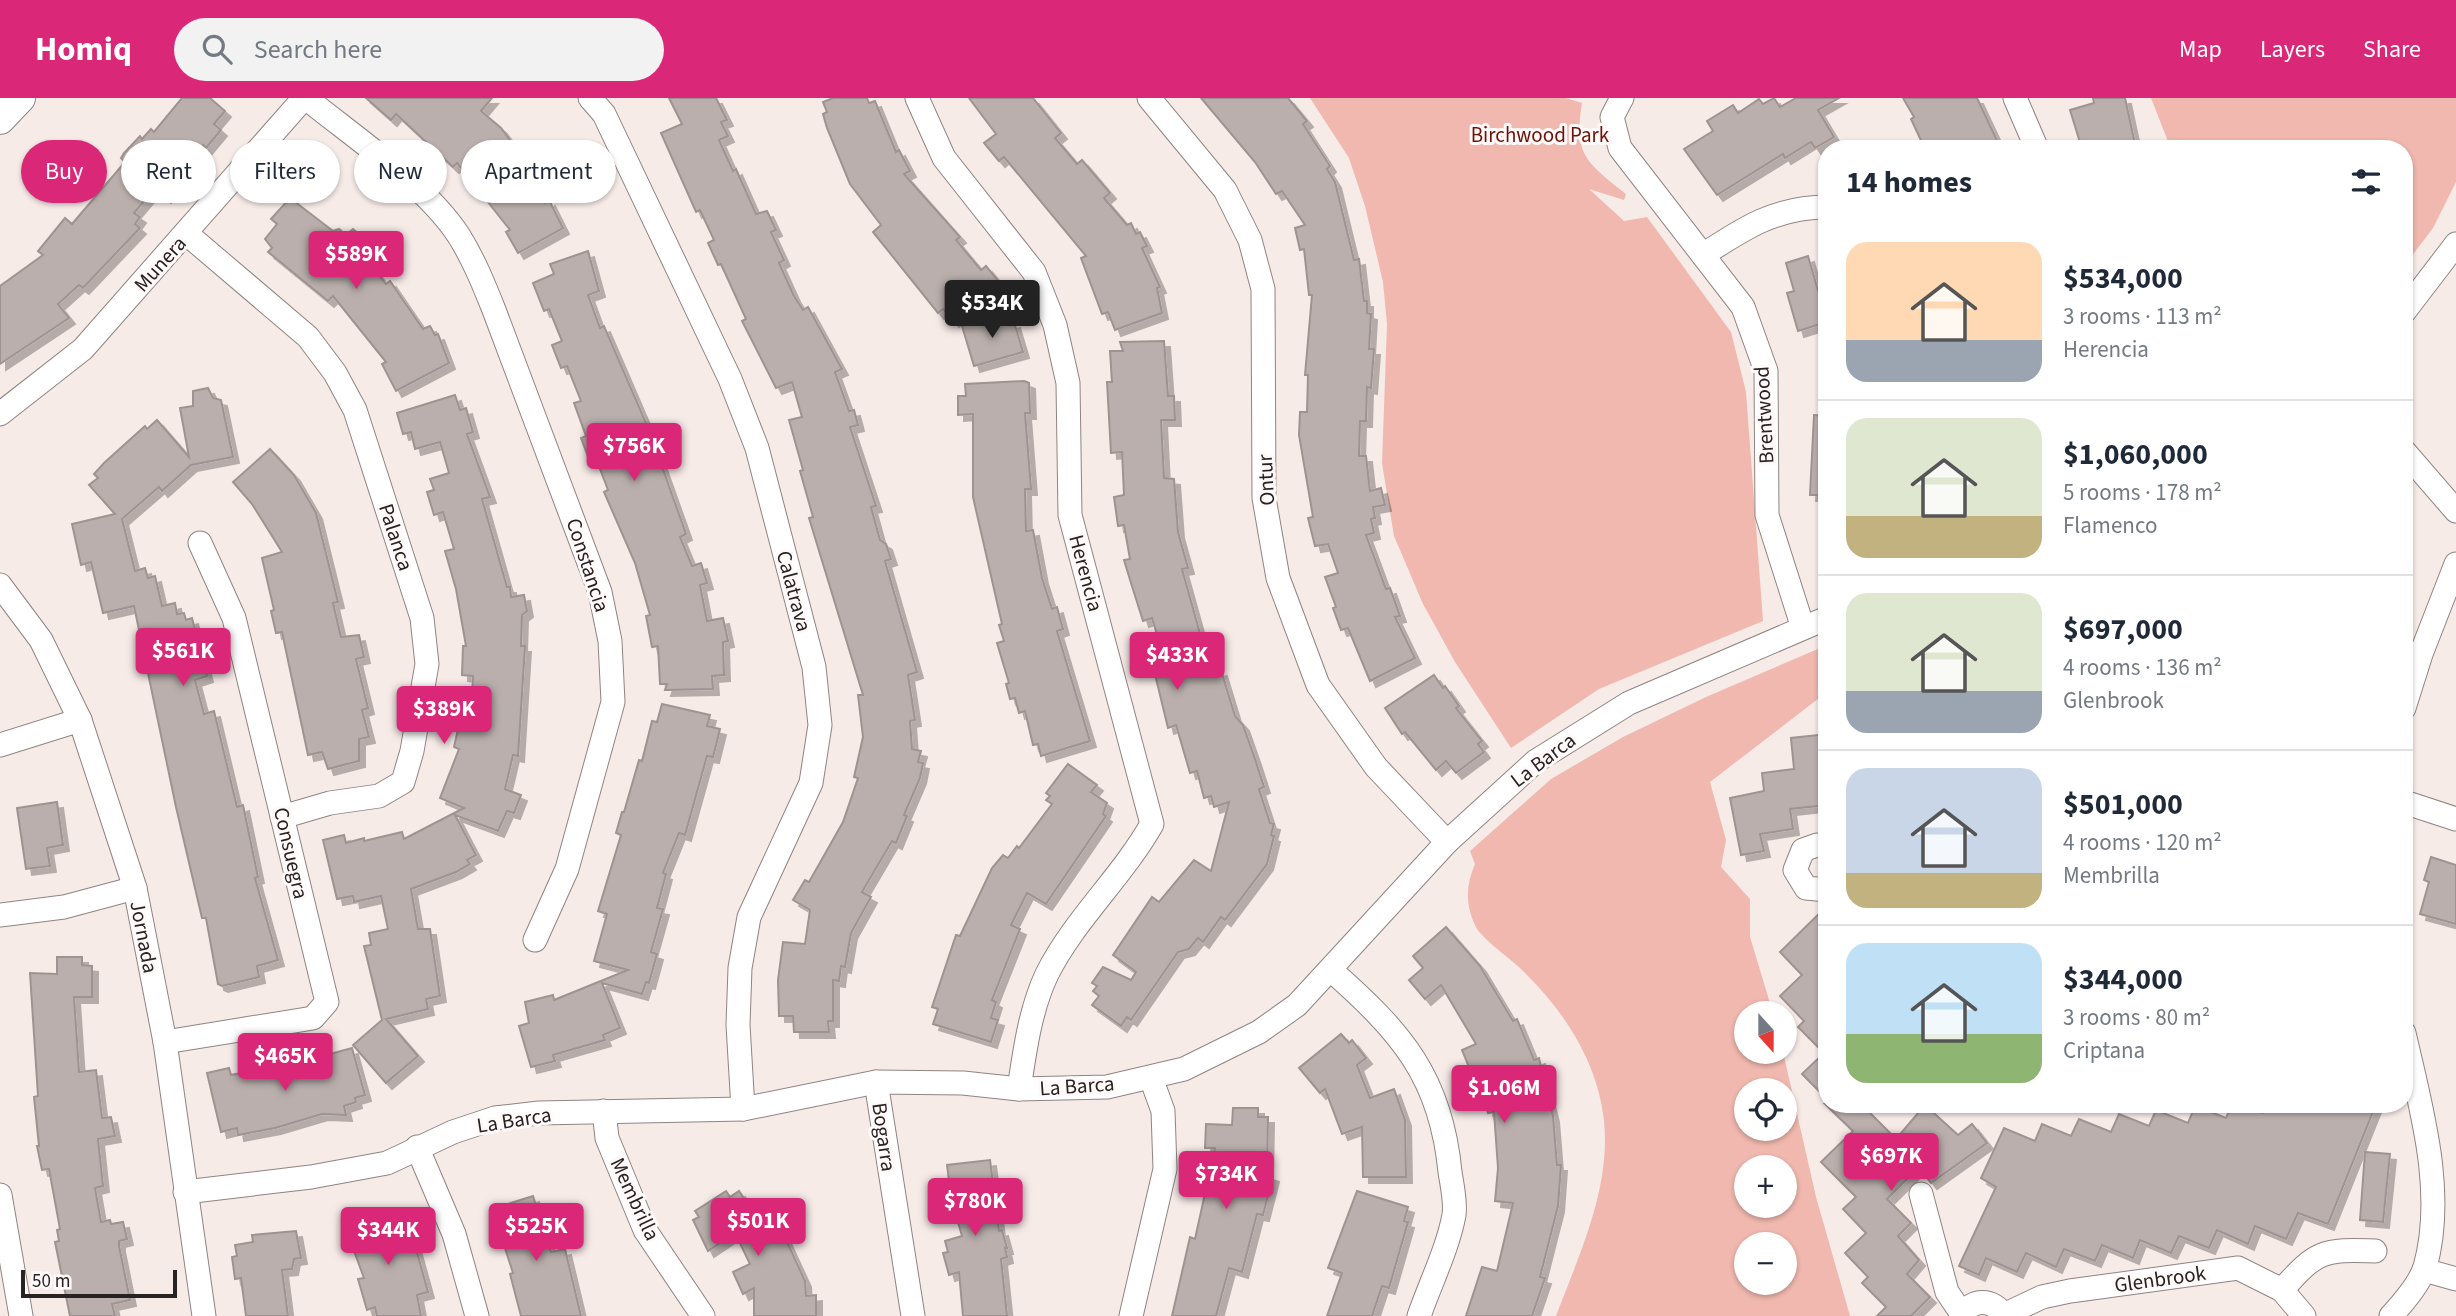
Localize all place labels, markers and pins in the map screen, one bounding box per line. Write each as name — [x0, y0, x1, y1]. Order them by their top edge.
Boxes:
pin: $589K — [307, 232, 405, 291]
pin: $534K — [943, 280, 1041, 340]
pin: $756K — [585, 424, 683, 483]
pin: $561K — [134, 628, 232, 688]
pin: $433K — [1128, 632, 1226, 692]
pin: $389K — [395, 686, 493, 746]
pin: $465K — [236, 1034, 334, 1093]
pin: $1.06M — [1447, 1066, 1561, 1125]
pin: $697K — [1842, 1134, 1940, 1193]
pin: $734K — [1177, 1152, 1275, 1211]
pin: $780K — [926, 1178, 1024, 1238]
pin: $501K — [709, 1198, 807, 1258]
pin: $525K — [487, 1204, 585, 1263]
pin: $344K — [339, 1208, 437, 1267]

